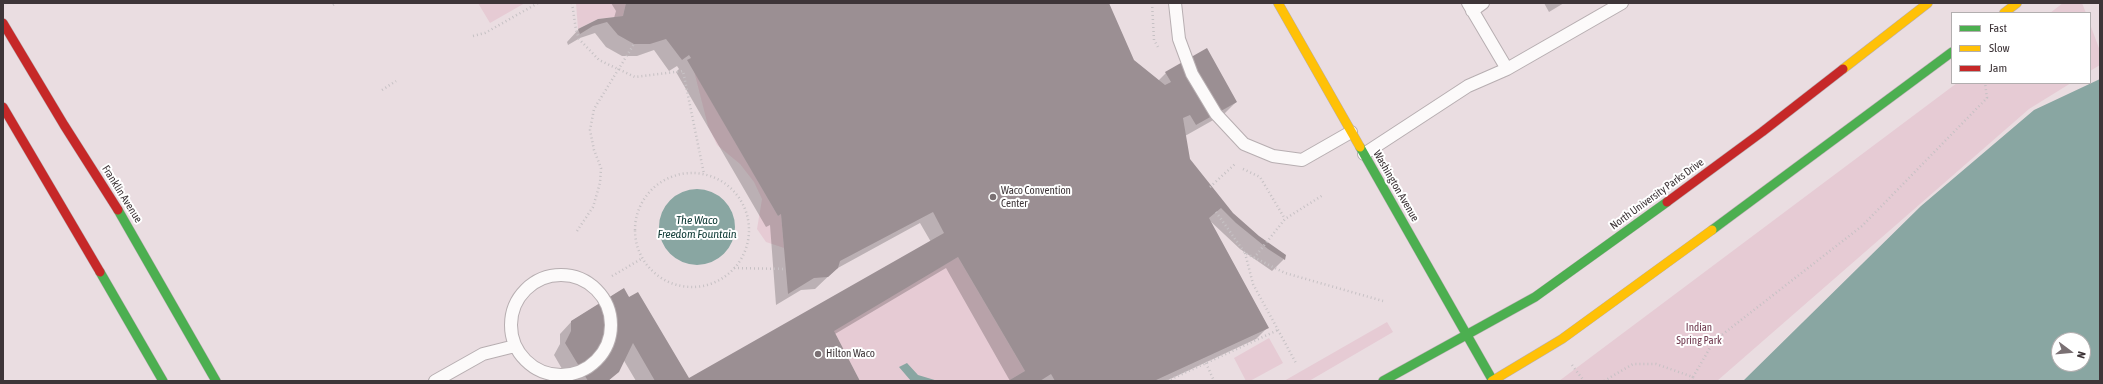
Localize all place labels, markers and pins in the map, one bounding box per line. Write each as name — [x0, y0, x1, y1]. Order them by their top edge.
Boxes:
place label: Waco Convention Center — [1001, 184, 1071, 210]
marker: Waco Convention Center — [988, 192, 998, 202]
place label: Hilton Waco — [826, 347, 875, 361]
marker: Hilton Waco — [813, 349, 823, 359]

